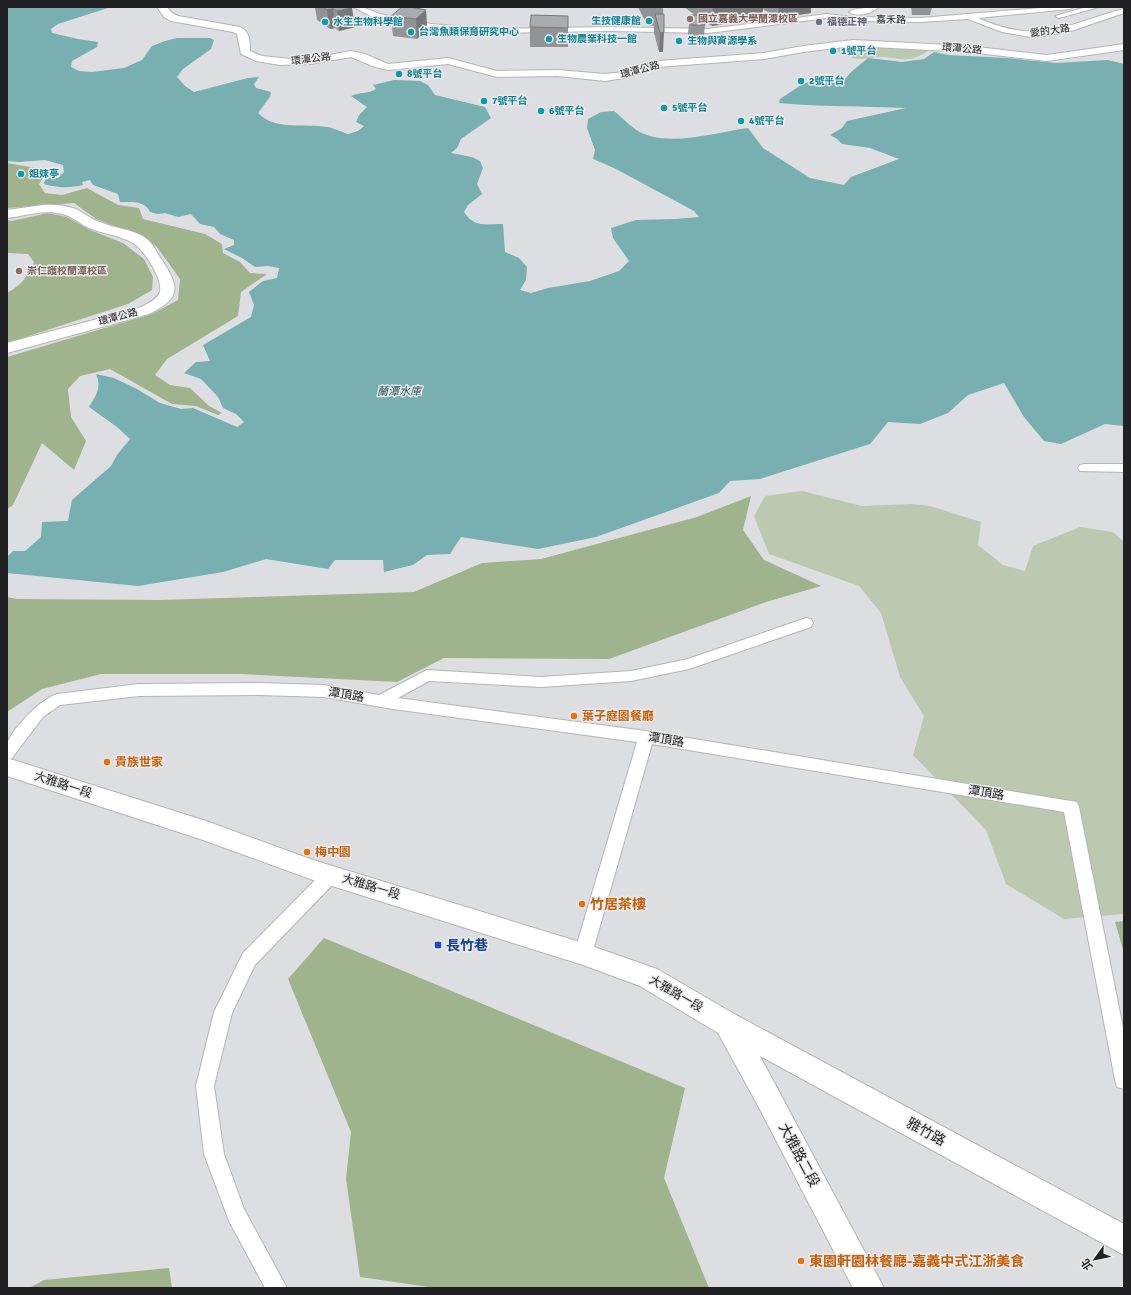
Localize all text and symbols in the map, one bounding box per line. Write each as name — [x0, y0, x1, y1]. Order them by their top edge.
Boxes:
place label: 國立嘉義大學蘭潭校區 — [698, 13, 798, 25]
marker: 國立嘉義大學蘭潭校區 — [685, 14, 695, 24]
street label: 嘉禾路 — [876, 14, 906, 26]
place label: 生技健康館 — [591, 15, 641, 27]
place label: 水生生物科學館 — [333, 16, 403, 28]
marker: 生技健康館 — [644, 16, 654, 26]
place label: 福德正神 — [827, 16, 867, 28]
marker: 水生生物科學館 — [320, 17, 330, 27]
marker: 福德正神 — [814, 17, 824, 27]
street label: 愛的大路 — [1029, 22, 1071, 40]
place label: 台灣魚類保育研究中心 — [419, 26, 519, 38]
marker: 台灣魚類保育研究中心 — [406, 27, 416, 37]
place label: 生物農業科技一館 — [557, 33, 637, 45]
marker: 生物農業科技一館 — [544, 34, 554, 44]
place label: 生物與資源學系 — [687, 35, 757, 47]
marker: 生物與資源學系 — [674, 36, 684, 46]
street label: 環潭公路 — [942, 41, 982, 57]
place label: 1號平台 — [841, 45, 876, 57]
marker: 1號平台 — [828, 46, 838, 56]
street label: 環潭公路 — [290, 51, 332, 67]
street label: 環潭公路 — [619, 59, 661, 81]
place label: 8號平台 — [407, 68, 442, 80]
marker: 8號平台 — [394, 69, 404, 79]
place label: 2號平台 — [809, 75, 844, 87]
marker: 2號平台 — [796, 76, 806, 86]
place label: 7號平台 — [492, 95, 527, 107]
marker: 7號平台 — [479, 96, 489, 106]
place label: 5號平台 — [672, 102, 707, 114]
marker: 5號平台 — [659, 103, 669, 113]
place label: 6號平台 — [549, 105, 584, 117]
marker: 6號平台 — [536, 106, 546, 116]
place label: 4號平台 — [749, 115, 784, 127]
marker: 4號平台 — [736, 116, 746, 126]
place label: 姐妹亭 — [29, 168, 59, 180]
marker: 姐妹亭 — [16, 169, 26, 179]
place label: 崇仁護校蘭潭校區 — [27, 265, 107, 277]
marker: 崇仁護校蘭潭校區 — [14, 266, 24, 276]
street label: 環潭公路 — [97, 306, 139, 328]
water label: 蘭潭水庫 — [377, 385, 423, 398]
street label: 潭頂路 — [327, 685, 365, 705]
place label: 葉子庭園餐廳 — [582, 709, 654, 724]
marker: 葉子庭園餐廳 — [569, 711, 579, 721]
street label: 潭頂路 — [647, 730, 685, 750]
place label: 貴族世家 — [115, 755, 163, 770]
marker: 貴族世家 — [102, 757, 112, 767]
street label: 大雅路一段 — [32, 769, 94, 801]
street label: 潭頂路 — [967, 783, 1005, 803]
place label: 梅中園 — [315, 845, 351, 860]
marker: 梅中園 — [302, 847, 312, 857]
street label: 大雅路一段 — [340, 871, 402, 903]
place label: 竹居茶樓 — [590, 896, 646, 913]
marker: 竹居茶樓 — [577, 899, 587, 909]
place label: 長竹巷 — [446, 937, 488, 954]
marker: 長竹巷 — [433, 940, 443, 950]
street label: 大雅路一段 — [646, 973, 706, 1015]
street label: 雅竹路 — [904, 1114, 948, 1150]
street label: 大雅路二段 — [775, 1120, 823, 1190]
north arrow — [1075, 1239, 1115, 1279]
place label: 東園軒園林餐廳-嘉義中式江浙美食 — [809, 1253, 1024, 1270]
marker: 東園軒園林餐廳-嘉義中式江浙美食 — [796, 1256, 806, 1266]
text: 北 — [1079, 1256, 1095, 1272]

